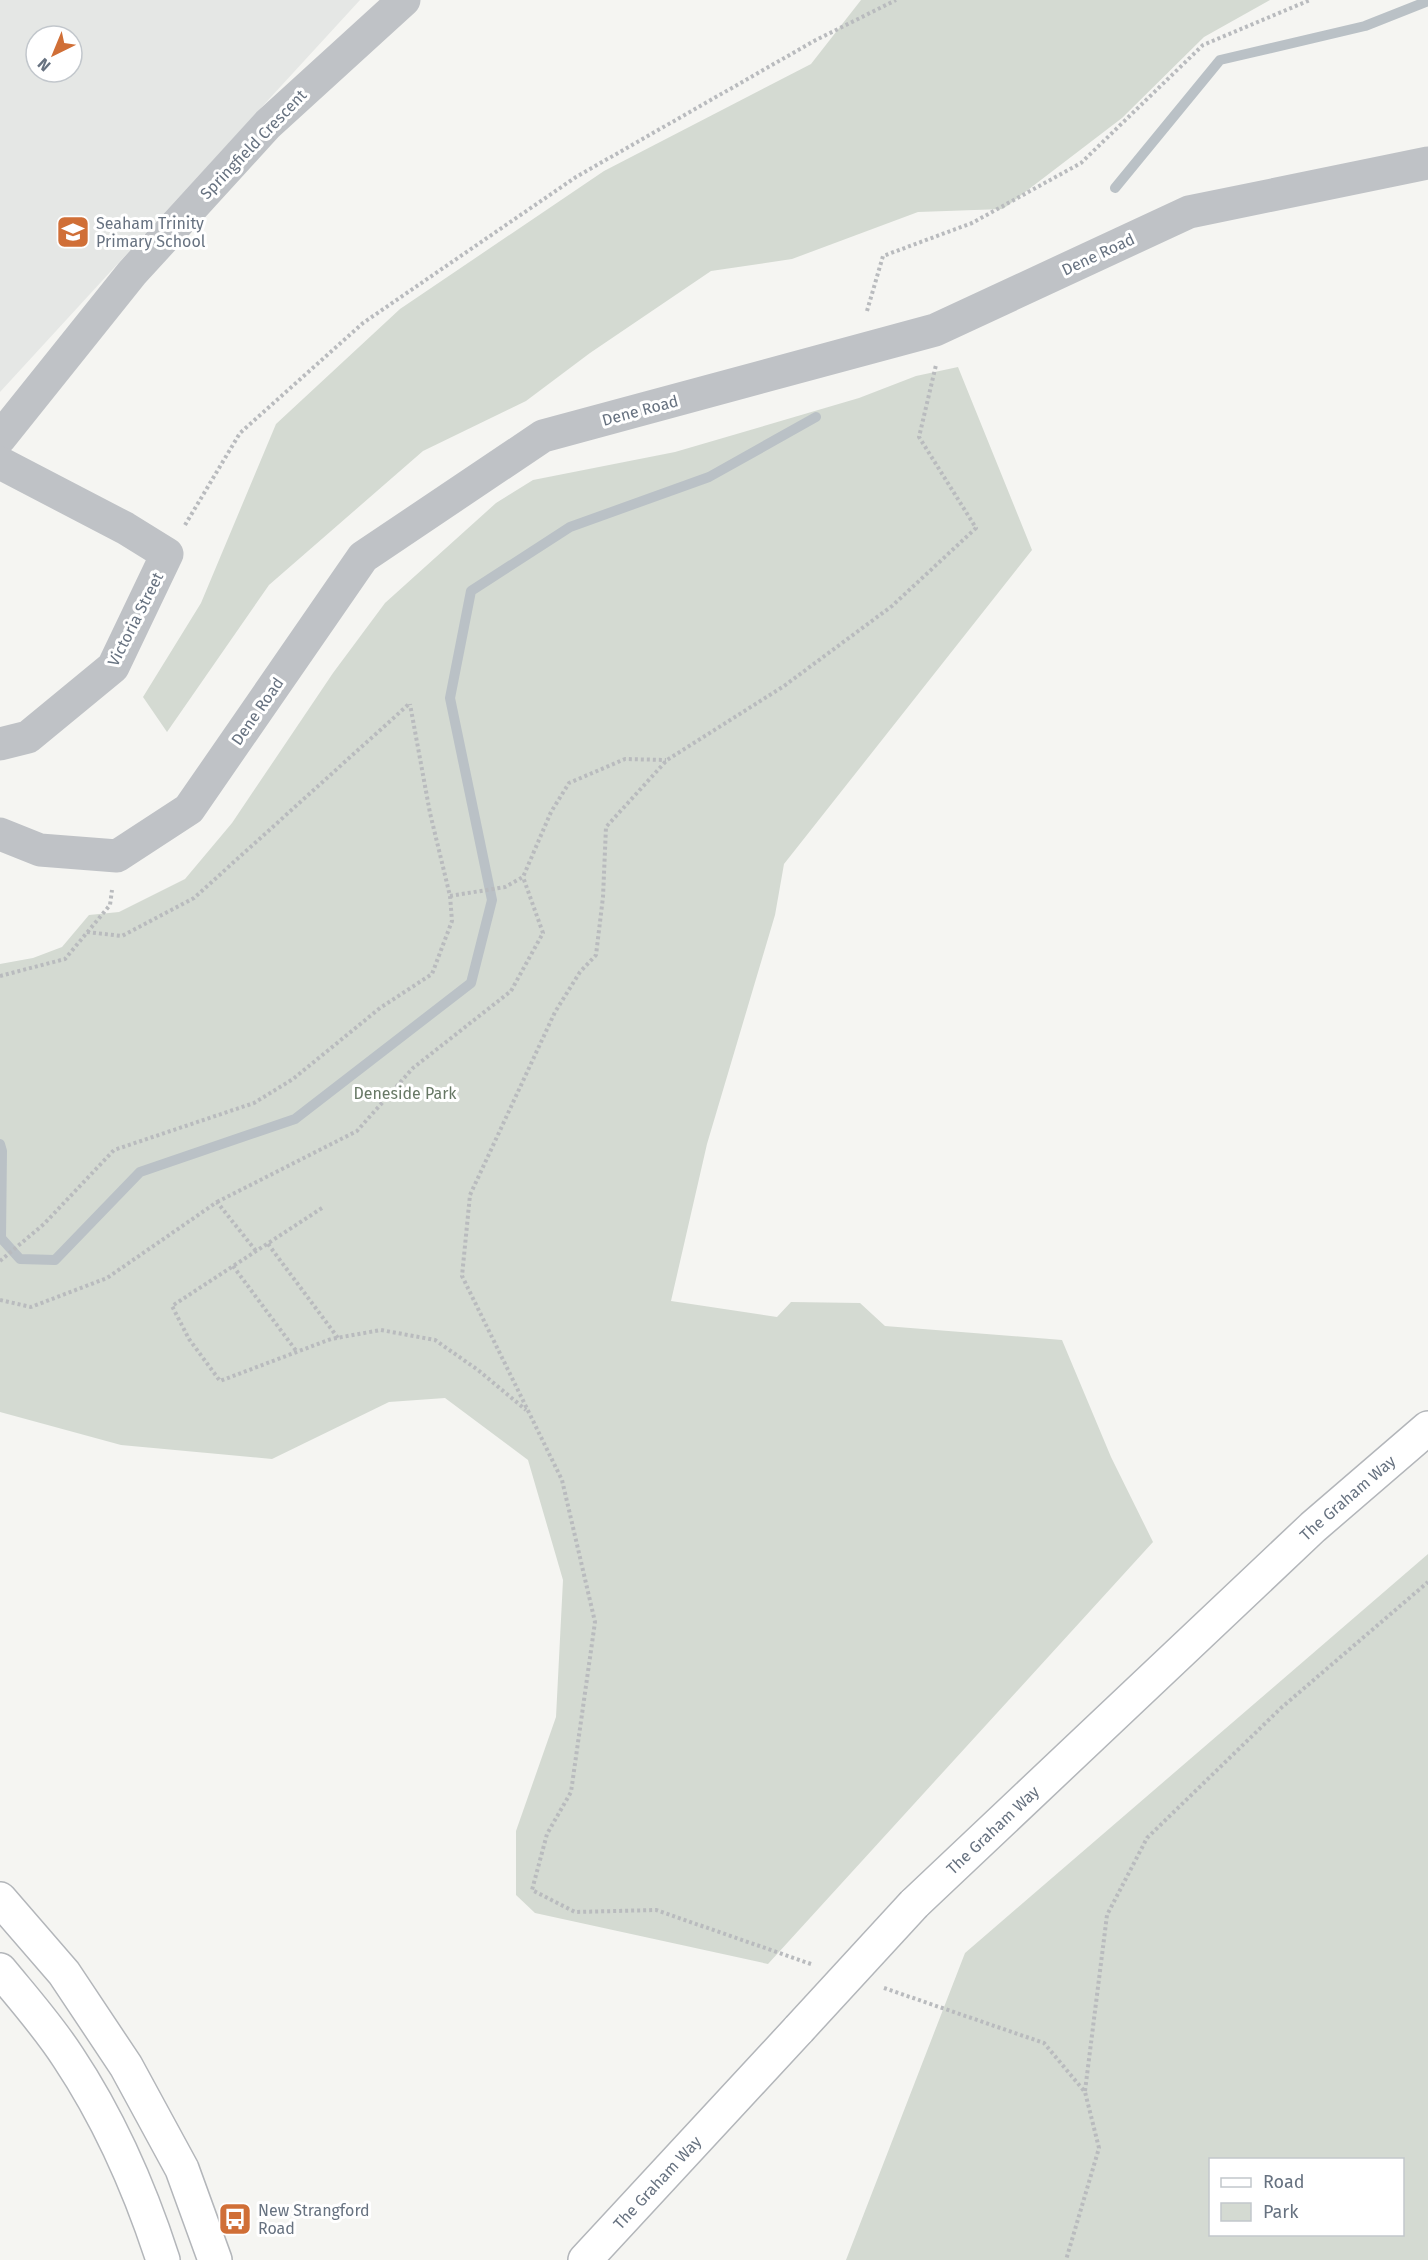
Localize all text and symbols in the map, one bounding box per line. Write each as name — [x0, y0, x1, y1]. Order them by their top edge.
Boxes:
north arrow — [24, 24, 84, 84]
text: N — [34, 54, 54, 75]
street label: Springfield Crescent — [196, 86, 311, 203]
school or university icon: Seaham Trinity Primary School — [55, 214, 91, 250]
place label: Seaham Trinity Primary School — [96, 214, 206, 251]
street label: Dene Road — [1059, 229, 1138, 280]
street label: Dene Road — [600, 391, 680, 430]
street label: Victoria Street — [104, 569, 167, 669]
street label: Dene Road — [227, 674, 288, 749]
park label: Deneside Park — [353, 1084, 457, 1103]
street label: The Graham Way — [1296, 1451, 1399, 1545]
street label: The Graham Way — [943, 1782, 1043, 1878]
street label: The Graham Way — [610, 2132, 705, 2233]
legend — [1209, 2158, 1404, 2236]
text: Road — [1263, 2171, 1305, 2193]
bus stop icon: New Strangford Road — [217, 2201, 253, 2237]
place label: New Strangford Road — [258, 2201, 370, 2238]
text: Park — [1263, 2201, 1299, 2223]

